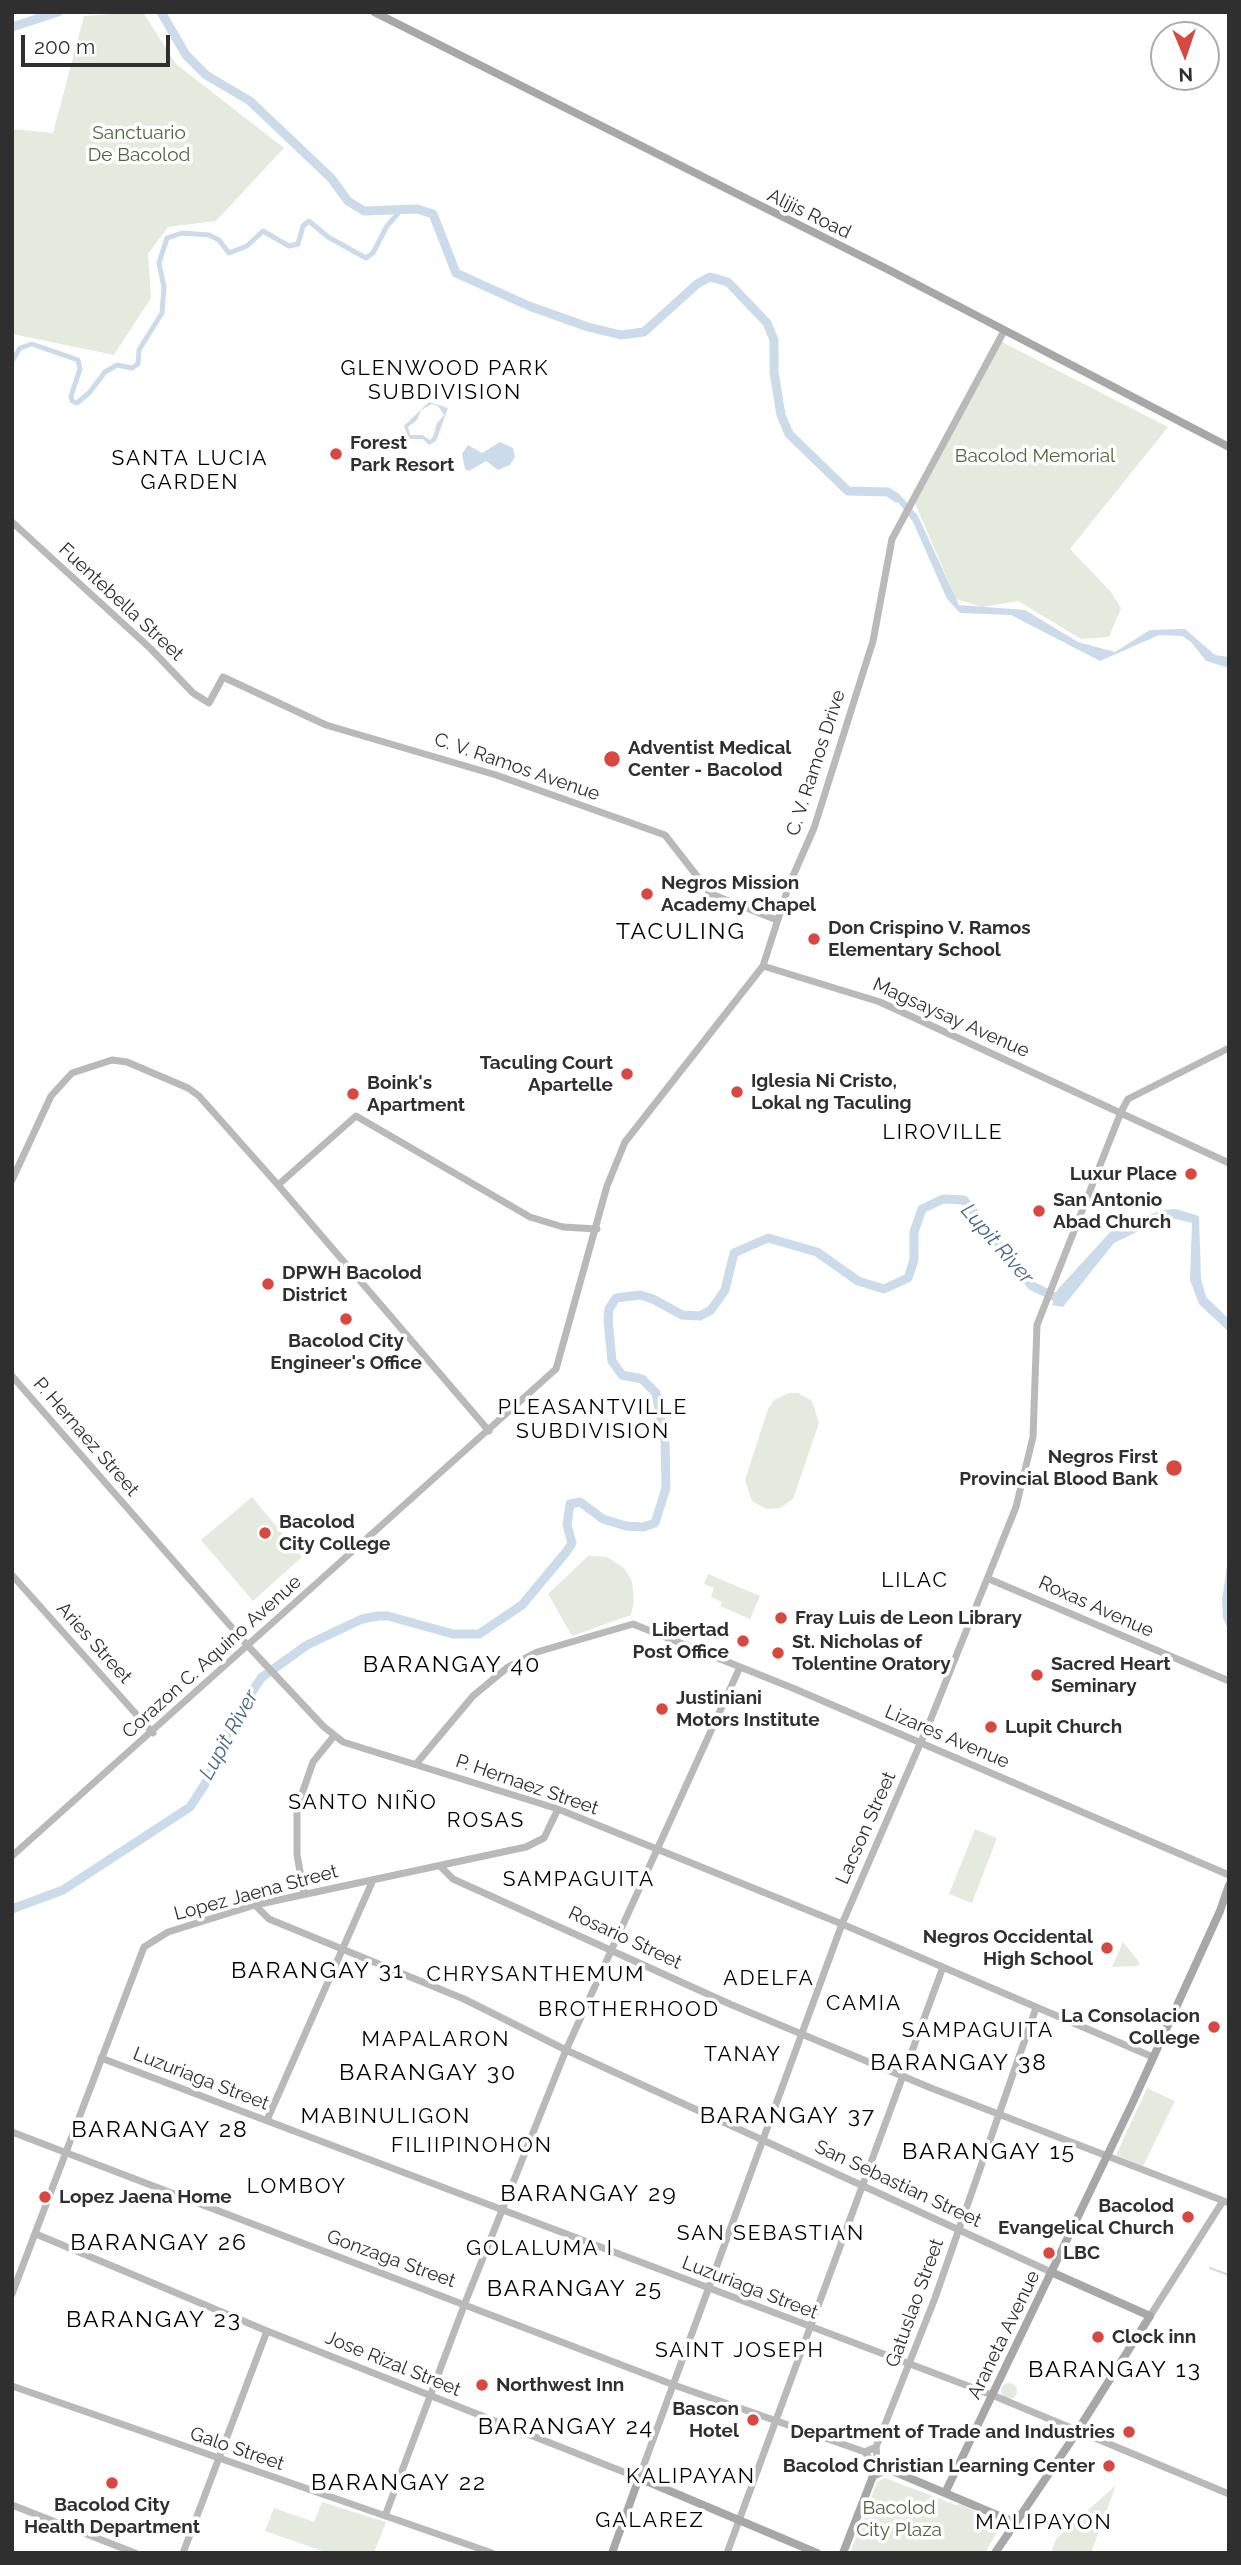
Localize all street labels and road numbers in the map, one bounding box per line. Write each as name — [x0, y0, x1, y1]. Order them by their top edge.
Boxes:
street label: Alijis Road — [763, 184, 855, 244]
street label: Fuentebella Street — [54, 538, 188, 666]
street label: C. V. Ramos Drive — [782, 687, 850, 839]
street label: C. V. Ramos Avenue — [431, 728, 603, 806]
street label: Magsaysay Avenue — [869, 973, 1033, 1063]
street label: P. Hernaez Street — [28, 1373, 144, 1501]
street label: Corazon C. Aquino Avenue — [118, 1571, 306, 1743]
street label: Roxas Avenue — [1035, 1571, 1157, 1643]
street label: Aries Street — [52, 1598, 136, 1688]
street label: Lizares Avenue — [881, 1700, 1013, 1774]
street label: P. Hernaez Street — [453, 1750, 601, 1820]
street label: Lacson Street — [831, 1768, 901, 1888]
street label: Lopez Jaena Street — [172, 1860, 340, 1926]
street label: Rosario Street — [565, 1902, 685, 1974]
street label: Luzuriaga Street — [130, 2043, 272, 2115]
street label: San Sebastian Street — [811, 2135, 985, 2233]
street label: Gonzaga Street — [324, 2225, 458, 2293]
street label: Gatuslao Street — [881, 2236, 949, 2370]
street label: Luzuriaga Street — [679, 2252, 821, 2324]
street label: Araneta Avenue — [963, 2267, 1045, 2403]
street label: Jose Rizal Street — [322, 2326, 464, 2402]
street label: Galo Street — [187, 2422, 287, 2476]

